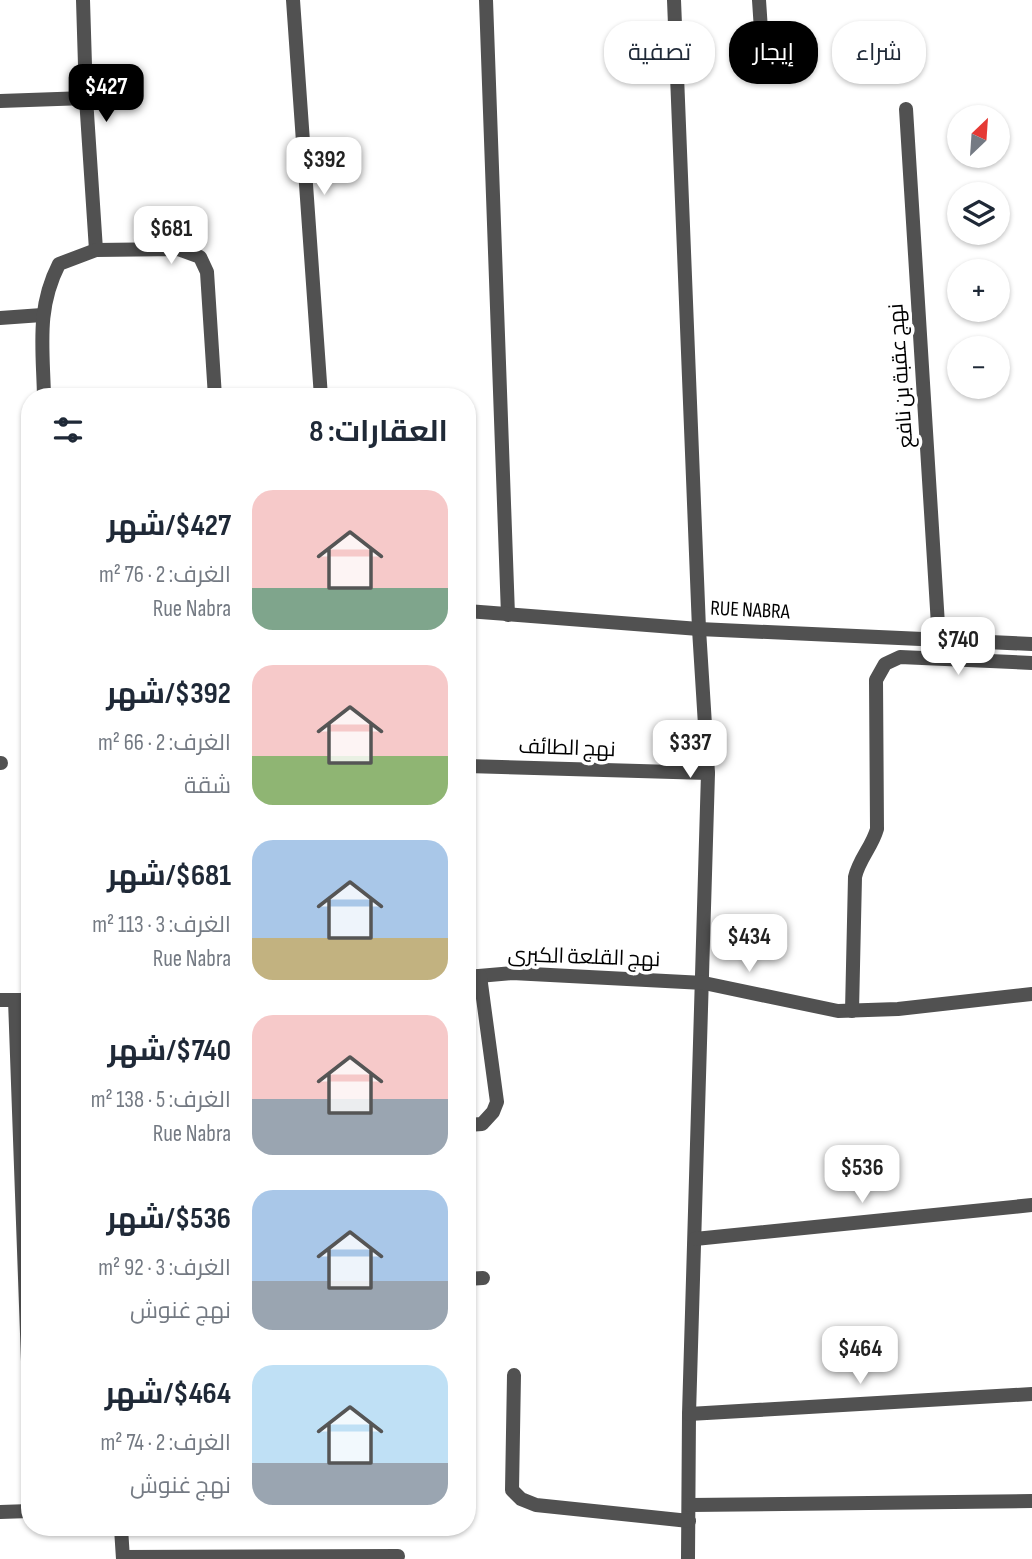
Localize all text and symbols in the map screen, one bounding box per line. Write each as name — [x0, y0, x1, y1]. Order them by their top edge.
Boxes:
chip: تصفية — [604, 21, 715, 84]
chip: إيجار — [729, 21, 818, 84]
chip: شراء — [832, 21, 926, 84]
pin: $427 — [65, 64, 147, 124]
text: $427 — [85, 73, 127, 101]
north arrow — [947, 105, 1010, 168]
map controls — [947, 105, 1010, 399]
pin: $392 — [283, 138, 365, 197]
text: $392 — [302, 146, 346, 174]
button: layers — [947, 182, 1010, 245]
pin: $681 — [130, 206, 212, 266]
text: $681 — [150, 215, 192, 243]
button: + — [947, 259, 1010, 322]
street label: نهج عقبة بن نافع — [883, 303, 920, 449]
button: − — [947, 336, 1010, 399]
icon: filters — [49, 411, 87, 449]
text: العقارات: 8 — [309, 414, 448, 450]
text: $427/شهر — [107, 508, 231, 544]
icon: home — [308, 518, 392, 602]
text: الغرف: 2 · 76 m² — [99, 561, 231, 589]
text: Rue Nabra — [153, 595, 231, 623]
street label: RUE NABRA — [710, 595, 791, 625]
pin: $740 — [917, 618, 999, 677]
text: $740 — [937, 626, 979, 654]
text: $392/شهر — [106, 676, 231, 712]
icon: home — [308, 693, 392, 777]
pin: $337 — [649, 720, 731, 780]
text: الغرف: 2 · 66 m² — [98, 729, 231, 757]
text: $337 — [669, 729, 711, 757]
street label: نهج الطائف — [518, 734, 616, 763]
text: شقة — [184, 772, 231, 800]
text: $681/شهر — [107, 858, 231, 894]
icon: home — [308, 868, 392, 952]
text: الغرف: 3 · 113 m² — [92, 911, 231, 939]
pin: $434 — [708, 914, 790, 974]
text: $434 — [727, 923, 771, 951]
street label: نهج القلعة الكبرى — [507, 942, 661, 973]
text: Rue Nabra — [153, 945, 231, 973]
text: $740/شهر — [108, 1033, 231, 1069]
icon: home — [308, 1043, 392, 1127]
text: الغرف: 5 · 138 m² — [91, 1086, 231, 1114]
text: Rue Nabra — [153, 1120, 231, 1148]
pin: $536 — [821, 1146, 903, 1205]
text: $536 — [841, 1154, 883, 1182]
text: $536/شهر — [106, 1201, 231, 1237]
icon: home — [308, 1218, 392, 1302]
text: الغرف: 3 · 92 m² — [98, 1254, 231, 1282]
text: نهج غنوش — [130, 1297, 231, 1325]
pin: $464 — [819, 1326, 901, 1386]
text: $464 — [838, 1335, 882, 1363]
text: $464/شهر — [105, 1376, 231, 1412]
icon: home — [308, 1393, 392, 1477]
text: الغرف: 2 · 74 m² — [101, 1429, 231, 1457]
text: نهج غنوش — [130, 1472, 231, 1500]

